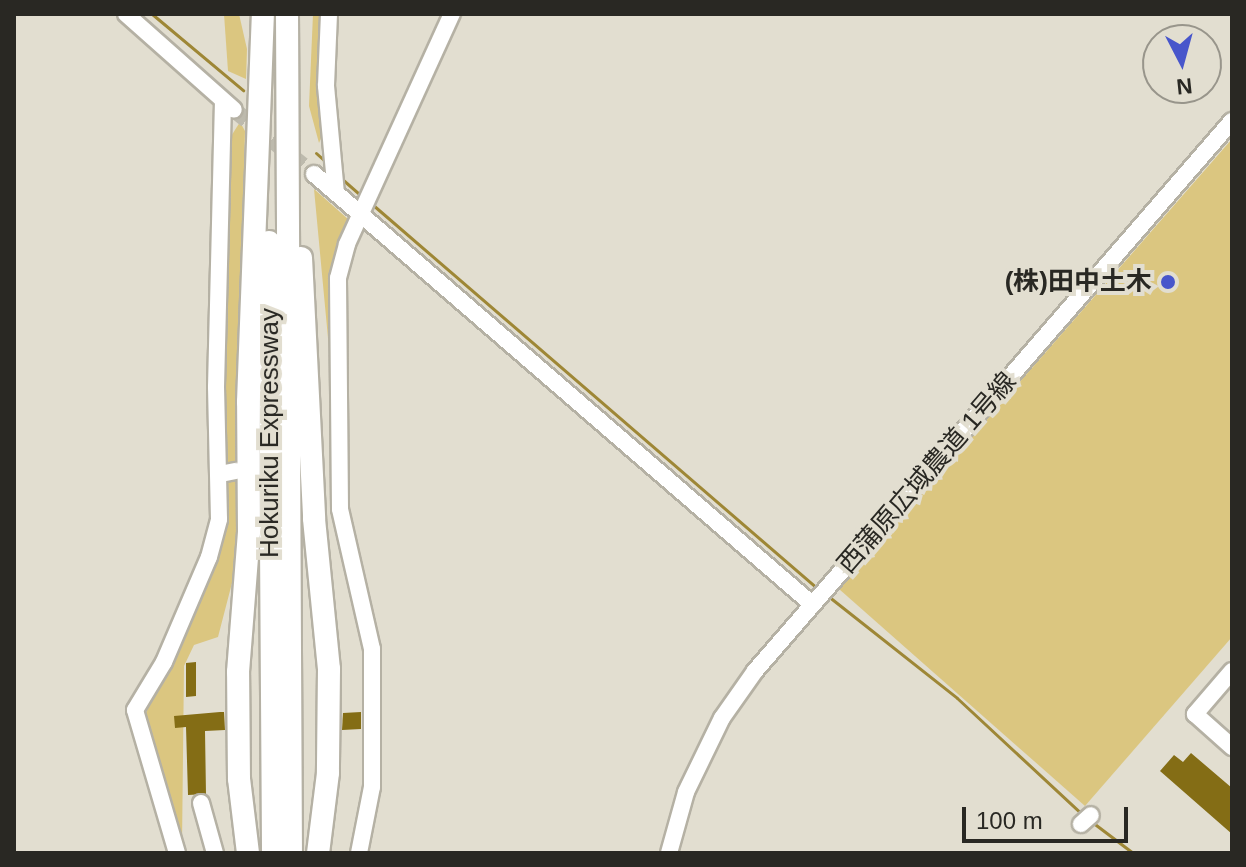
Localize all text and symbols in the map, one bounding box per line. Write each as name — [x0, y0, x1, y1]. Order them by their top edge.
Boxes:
north arrow — [1142, 24, 1222, 104]
text: N — [1175, 73, 1194, 100]
place label: (株)田中土木 — [1005, 266, 1152, 298]
marker: (株)田中土木 — [1159, 273, 1177, 291]
street label: Hokuriku Expressway — [254, 308, 286, 558]
street label: 西蒲原広域農道 1号線 — [831, 366, 1023, 580]
scale bar — [966, 791, 1132, 841]
text: 100 m — [976, 807, 1043, 834]

